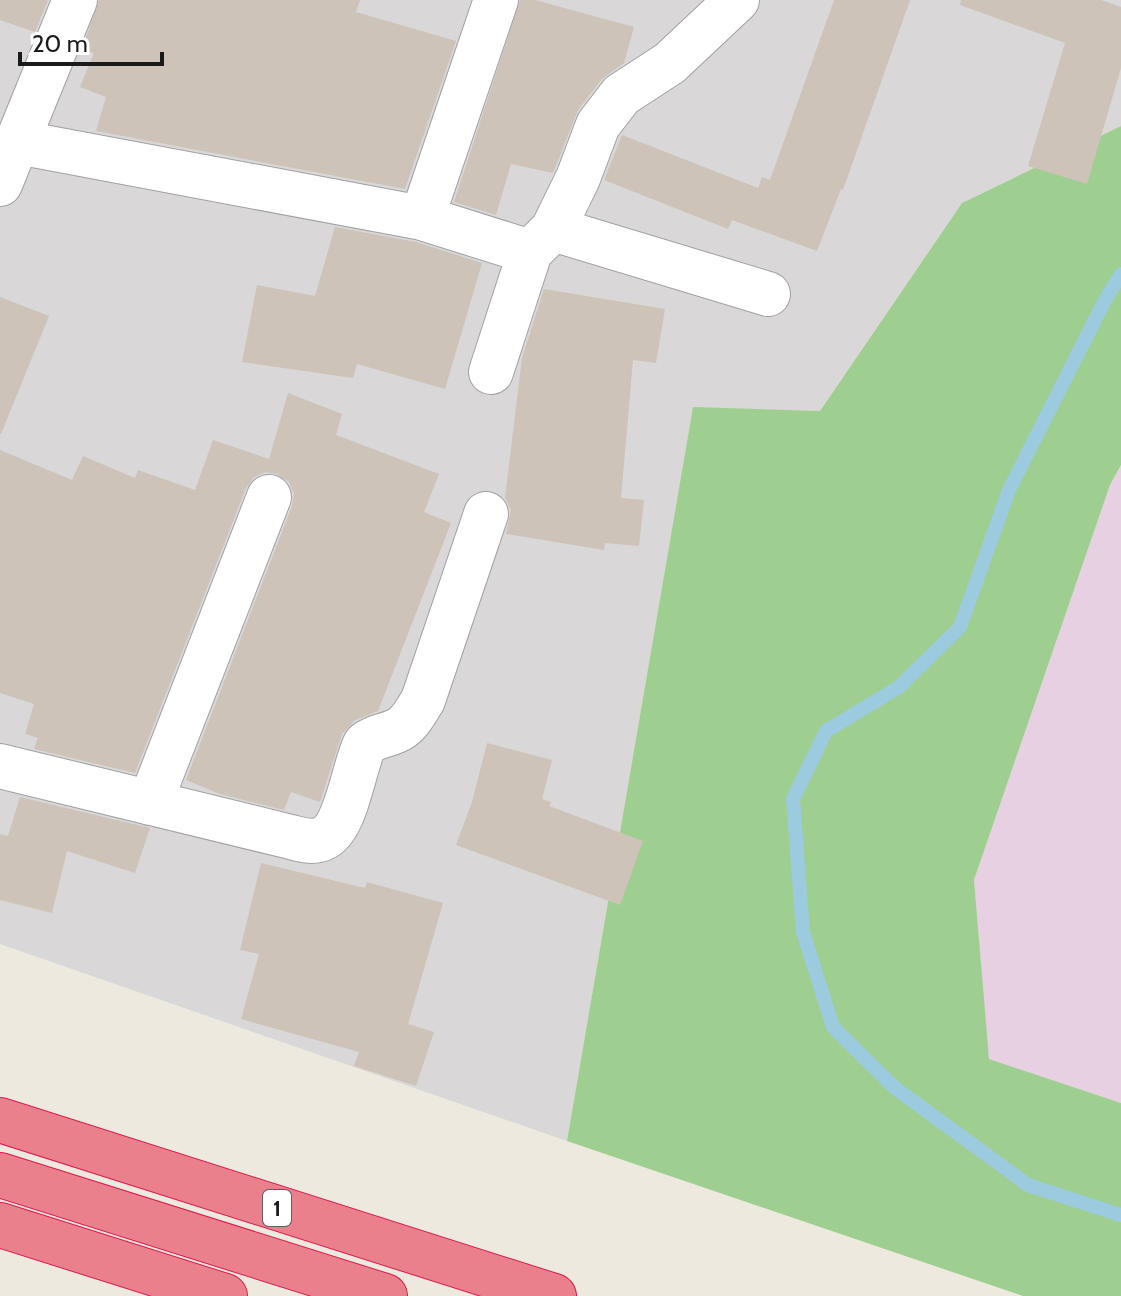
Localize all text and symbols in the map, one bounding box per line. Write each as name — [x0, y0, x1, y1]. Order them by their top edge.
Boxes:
scale bar — [20, 16, 162, 66]
text: 20 m — [32, 29, 88, 58]
road number: 1 — [263, 1190, 291, 1226]

